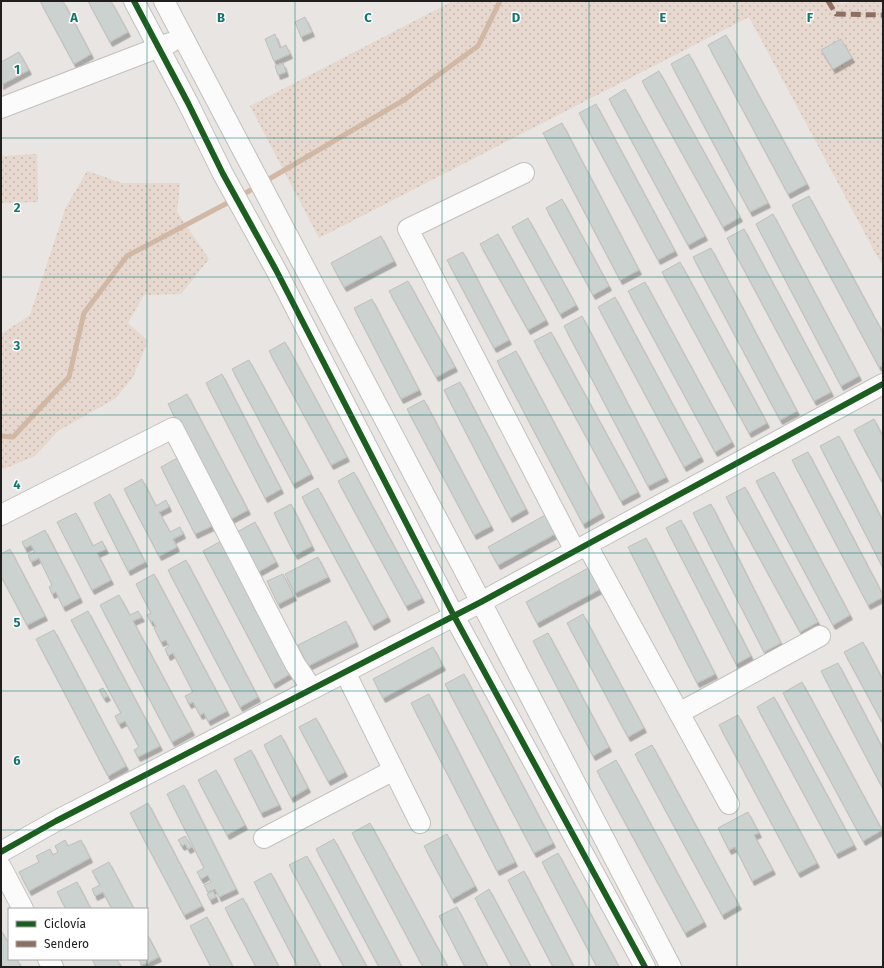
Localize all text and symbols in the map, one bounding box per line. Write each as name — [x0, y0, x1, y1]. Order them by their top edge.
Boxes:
text: A — [69, 10, 78, 25]
text: B — [217, 10, 225, 25]
text: C — [364, 10, 372, 25]
text: D — [512, 10, 521, 25]
text: E — [660, 10, 667, 25]
text: F — [807, 10, 814, 25]
text: 1 — [14, 62, 20, 77]
text: 2 — [14, 200, 21, 215]
text: 3 — [13, 338, 21, 353]
text: 4 — [13, 477, 21, 492]
text: 5 — [14, 615, 21, 630]
text: 6 — [13, 753, 21, 768]
legend — [8, 908, 148, 960]
text: Ciclovía — [44, 917, 86, 931]
text: Sendero — [44, 937, 89, 951]

